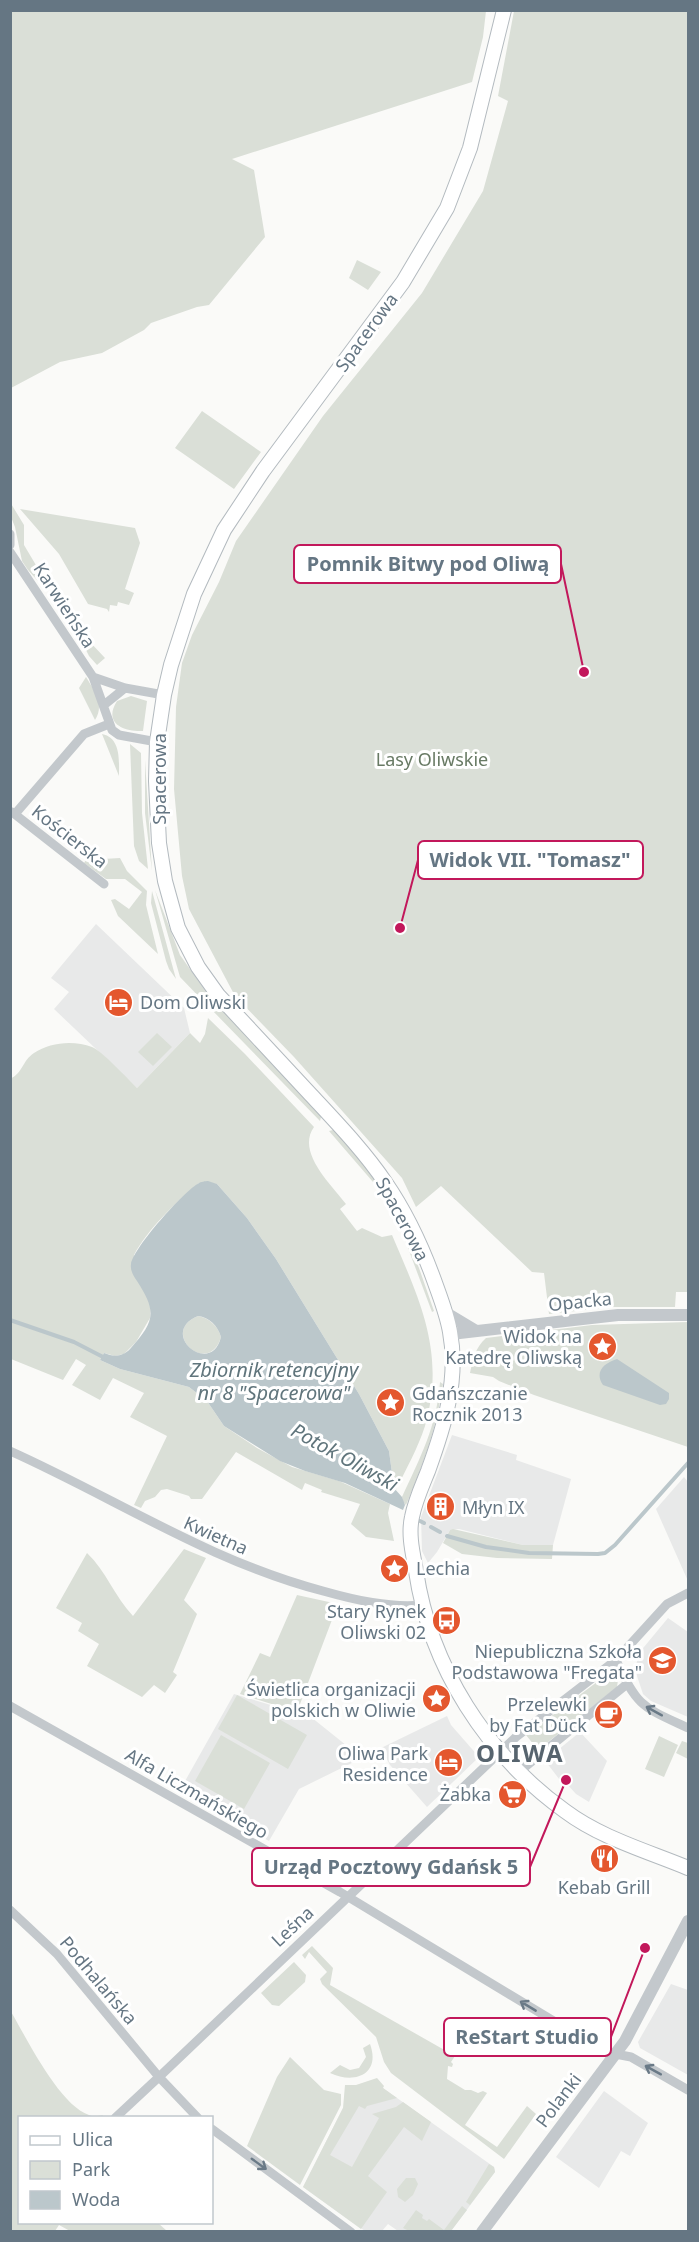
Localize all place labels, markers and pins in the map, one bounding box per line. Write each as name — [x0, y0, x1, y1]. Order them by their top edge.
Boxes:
callout: Pomnik Bitwy pod Oliwą — [294, 545, 561, 583]
callout: Widok VII. "Tomasz" — [418, 841, 643, 879]
hotel icon: Dom Oliwski — [103, 986, 135, 1018]
place label: Dom Oliwski — [140, 990, 246, 1014]
place label: Widok na Katedrę Oliwską — [445, 1324, 582, 1369]
place icon: Widok na Katedrę Oliwską — [587, 1330, 619, 1362]
place label: Gdańszczanie Rocznik 2013 — [412, 1381, 528, 1426]
place icon: Gdańszczanie Rocznik 2013 — [375, 1387, 407, 1419]
building icon: Młyn IX — [425, 1491, 457, 1523]
place label: Młyn IX — [462, 1495, 525, 1519]
place icon: Lechia — [379, 1552, 411, 1584]
place label: Lechia — [416, 1556, 470, 1580]
place label: Stary Rynek Oliwski 02 — [327, 1599, 426, 1644]
bus stop icon: Stary Rynek Oliwski 02 — [431, 1605, 463, 1637]
place label: Niepubliczna Szkoła Podstawowa "Fregata" — [451, 1639, 642, 1684]
school or university icon: Niepubliczna Szkoła Podstawowa "Fregata" — [647, 1645, 679, 1677]
place label: Świetlica organizacji polskich w Oliwie — [246, 1677, 416, 1722]
place icon: Świetlica organizacji polskich w Oliwie — [421, 1683, 453, 1715]
place label: Przelewki by Fat Dück — [489, 1692, 587, 1737]
cafe icon: Przelewki by Fat Dück — [592, 1698, 624, 1730]
place label: Oliwa Park Residence — [338, 1741, 428, 1786]
hotel icon: Oliwa Park Residence — [433, 1747, 465, 1779]
supermarket icon: Żabka — [496, 1778, 528, 1810]
place label: Żabka — [440, 1782, 491, 1806]
restaurant icon: Kebab Grill — [588, 1842, 620, 1874]
callout: Urząd Pocztowy Gdańsk 5 — [252, 1848, 530, 1886]
place label: Kebab Grill — [558, 1875, 650, 1899]
callout: ReStart Studio — [444, 2018, 611, 2056]

